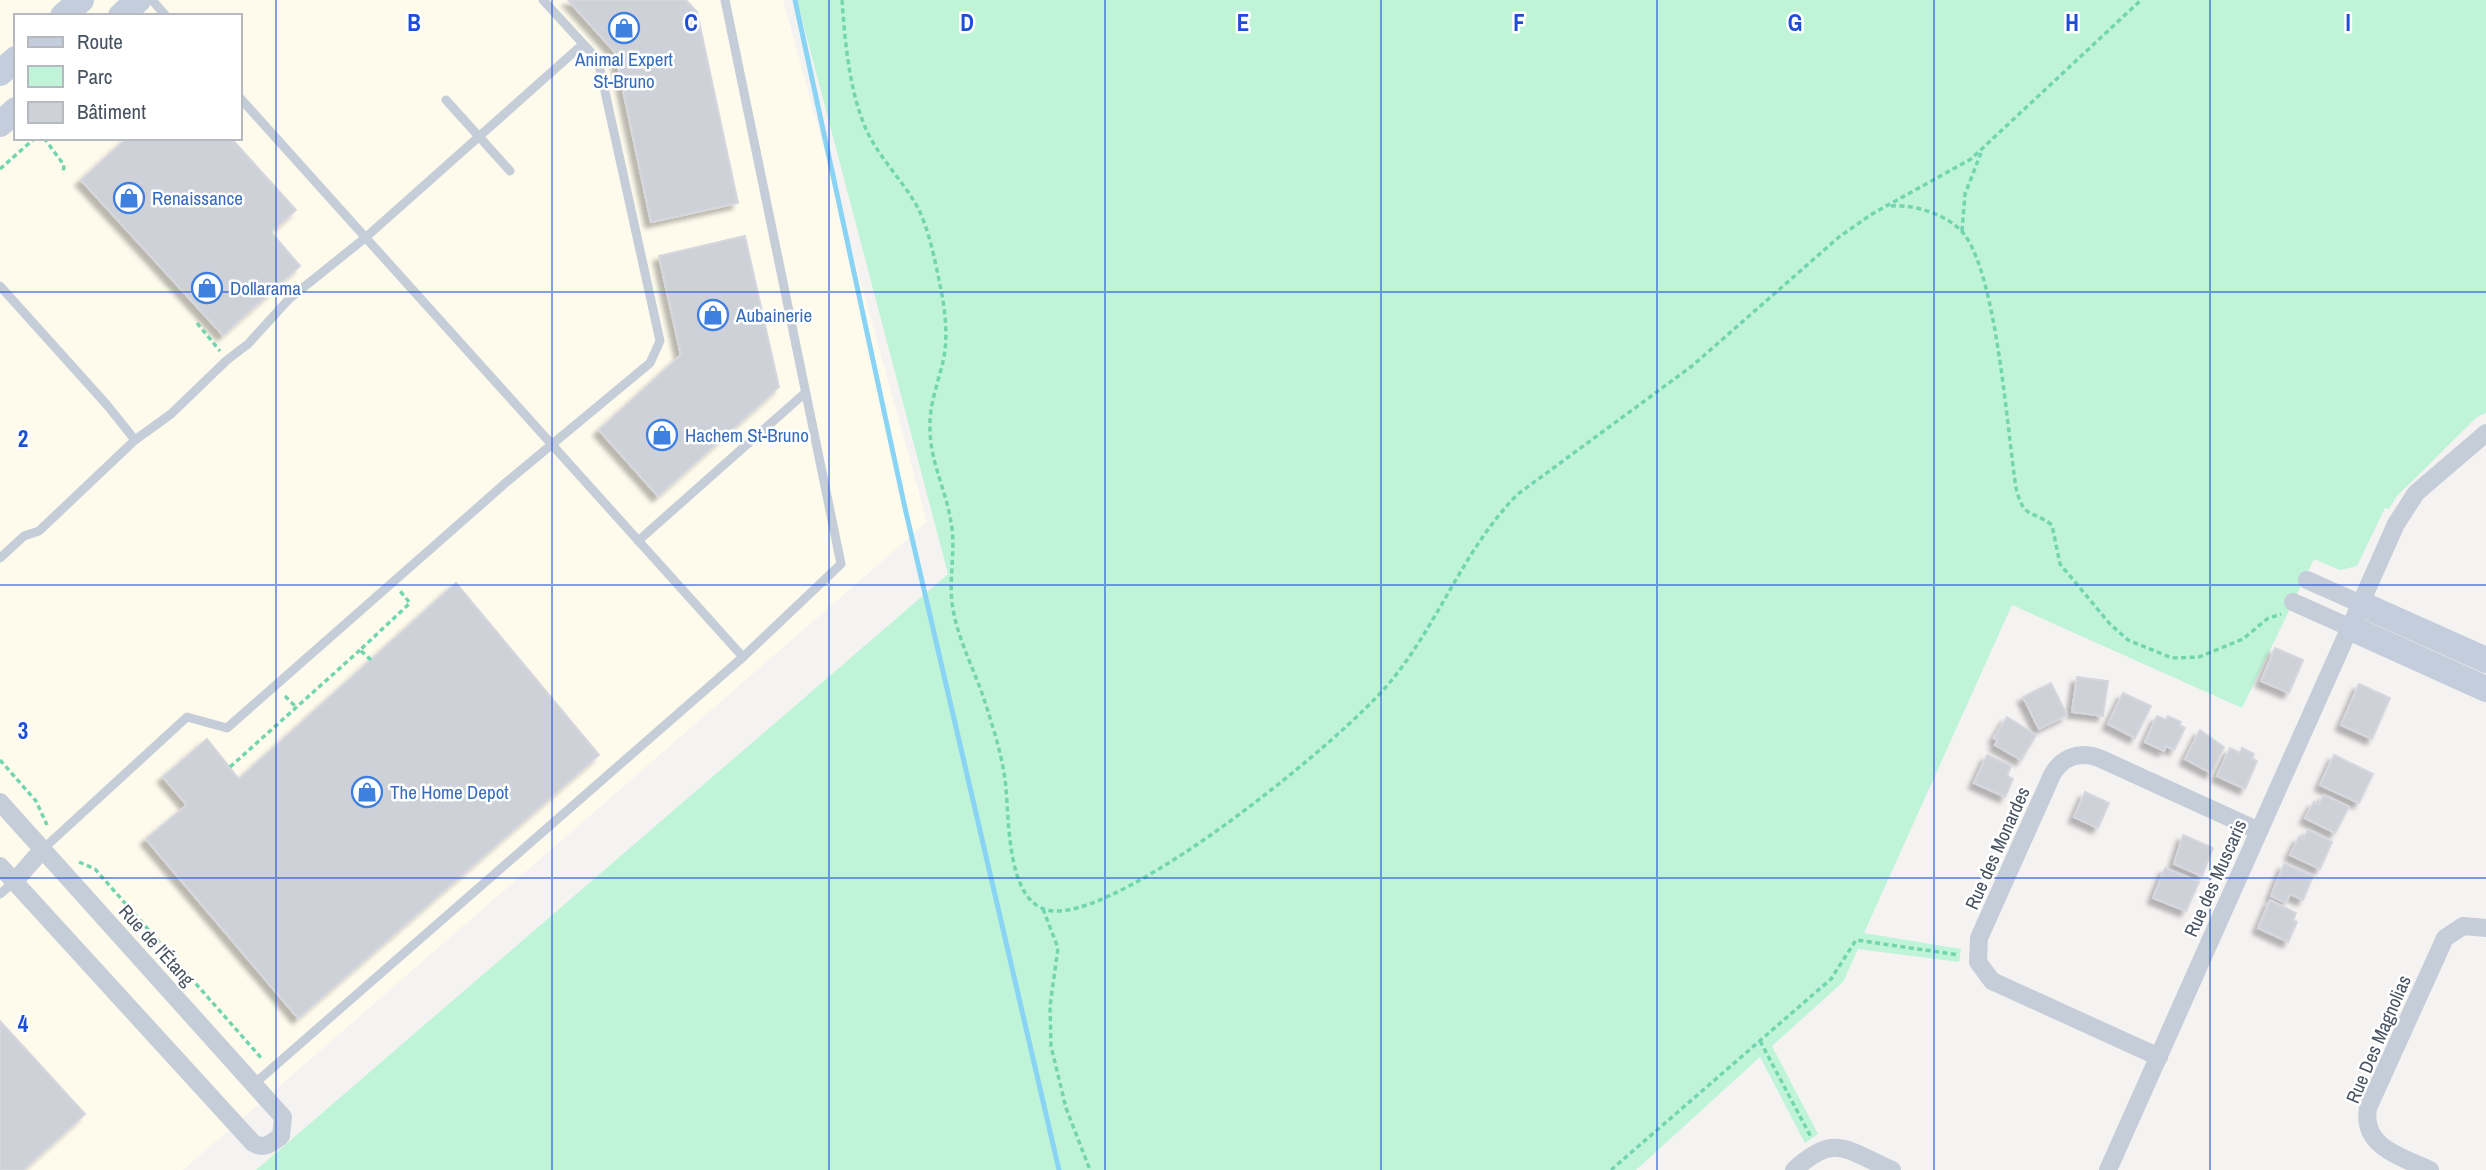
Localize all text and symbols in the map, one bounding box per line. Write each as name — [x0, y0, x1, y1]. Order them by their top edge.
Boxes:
text: B — [407, 7, 421, 38]
text: C — [684, 7, 698, 38]
text: D — [960, 7, 974, 38]
text: E — [1237, 7, 1249, 38]
text: F — [1513, 7, 1525, 38]
text: G — [1788, 7, 1802, 38]
text: H — [2065, 7, 2079, 38]
text: I — [2345, 7, 2351, 38]
shop icon: Animal Expert St-Bruno — [607, 11, 641, 45]
legend — [14, 14, 242, 140]
text: Route — [77, 27, 123, 56]
place label: Animal Expert St-Bruno — [574, 46, 674, 94]
text: Parc — [77, 62, 112, 91]
text: Bâtiment — [77, 97, 146, 126]
shop icon: Renaissance — [112, 181, 146, 215]
place label: Renaissance — [152, 185, 243, 211]
shop icon: Dollarama — [190, 271, 224, 305]
place label: Dollarama — [230, 275, 301, 301]
shop icon: Aubainerie — [696, 298, 730, 332]
place label: Aubainerie — [735, 302, 812, 328]
shop icon: Hachem St-Bruno — [645, 418, 679, 452]
place label: Hachem St-Bruno — [685, 422, 809, 448]
text: 2 — [18, 423, 28, 454]
text: 3 — [18, 715, 28, 746]
shop icon: The Home Depot — [350, 775, 384, 809]
place label: The Home Depot — [390, 779, 509, 805]
street label: Rue des Monardes — [1958, 782, 2036, 913]
street label: Rue des Muscaris — [2178, 815, 2252, 941]
street label: Rue de l'Étang — [113, 898, 201, 992]
street label: Rue Des Magnolias — [2339, 971, 2417, 1107]
text: 4 — [18, 1008, 29, 1039]

